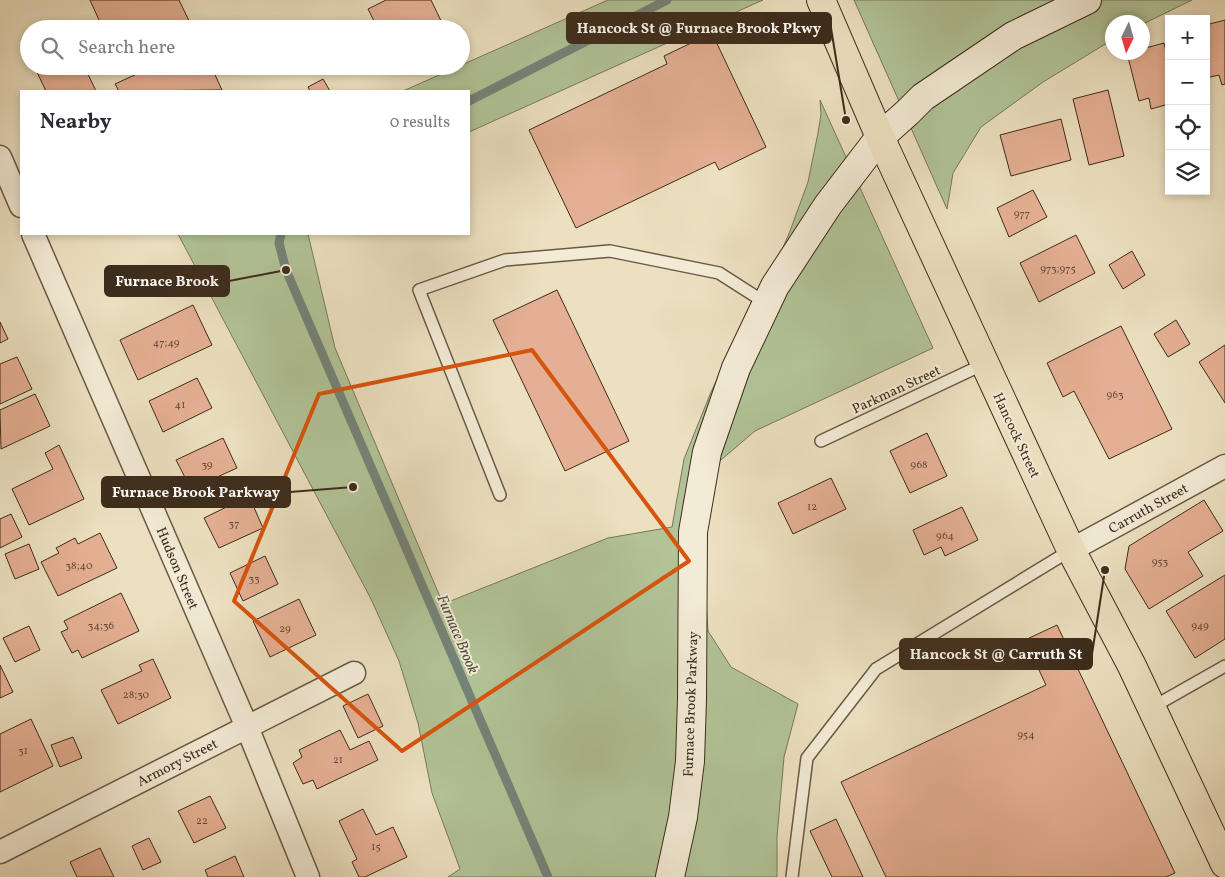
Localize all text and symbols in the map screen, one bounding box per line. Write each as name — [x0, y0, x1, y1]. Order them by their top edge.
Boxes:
callout: Hancock St @ Furnace Brook Pkwy — [567, 13, 831, 43]
north arrow — [1105, 15, 1150, 60]
map controls — [1165, 15, 1210, 195]
button: + — [1165, 15, 1210, 60]
text: Hancock St @ Furnace Brook Pkwy — [577, 19, 822, 40]
search box — [20, 20, 470, 75]
icon: search — [38, 34, 66, 62]
text: Search here — [78, 35, 175, 61]
button: − — [1165, 60, 1210, 105]
button: locate — [1165, 105, 1210, 150]
text: Nearby — [40, 108, 111, 137]
text: 0 results — [390, 112, 450, 134]
button: layers — [1165, 150, 1210, 195]
house number: 977 — [1014, 207, 1030, 222]
house number: 973;975 — [1040, 262, 1076, 277]
callout: Furnace Brook — [105, 266, 229, 296]
text: Furnace Brook — [115, 272, 219, 293]
house number: 47;49 — [153, 336, 180, 351]
street label: Parkman Street — [849, 361, 944, 419]
house number: 963 — [1106, 388, 1124, 403]
street label: Hancock Street — [987, 390, 1044, 482]
house number: 41 — [175, 398, 185, 413]
house number: 39 — [201, 458, 213, 473]
house number: 968 — [910, 458, 928, 473]
callout: Furnace Brook Parkway — [102, 477, 290, 507]
street label: Carruth Street — [1105, 480, 1192, 539]
text: Furnace Brook Parkway — [112, 483, 281, 504]
house number: 12 — [807, 500, 817, 515]
house number: 37 — [229, 517, 239, 532]
street label: Hudson Street — [151, 525, 203, 613]
house number: 964 — [936, 529, 954, 544]
house number: 953 — [1152, 555, 1169, 570]
house number: 38;40 — [65, 559, 93, 574]
house number: 33 — [248, 572, 260, 587]
water label: Furnace Brook — [430, 592, 483, 678]
house number: 34;36 — [88, 619, 115, 634]
house number: 949 — [1191, 619, 1209, 634]
house number: 29 — [279, 622, 291, 637]
street label: Furnace Brook Parkway — [679, 631, 704, 777]
callout: Hancock St @ Carruth St — [900, 639, 1092, 669]
text: Hancock St @ Carruth St — [910, 645, 1083, 666]
house number: 28;30 — [123, 688, 150, 703]
house number: 954 — [1017, 728, 1035, 743]
street label: Armory Street — [134, 735, 221, 792]
house number: 31 — [18, 744, 28, 759]
house number: 21 — [333, 753, 343, 768]
house number: 22 — [196, 814, 208, 829]
house number: 15 — [371, 840, 381, 855]

